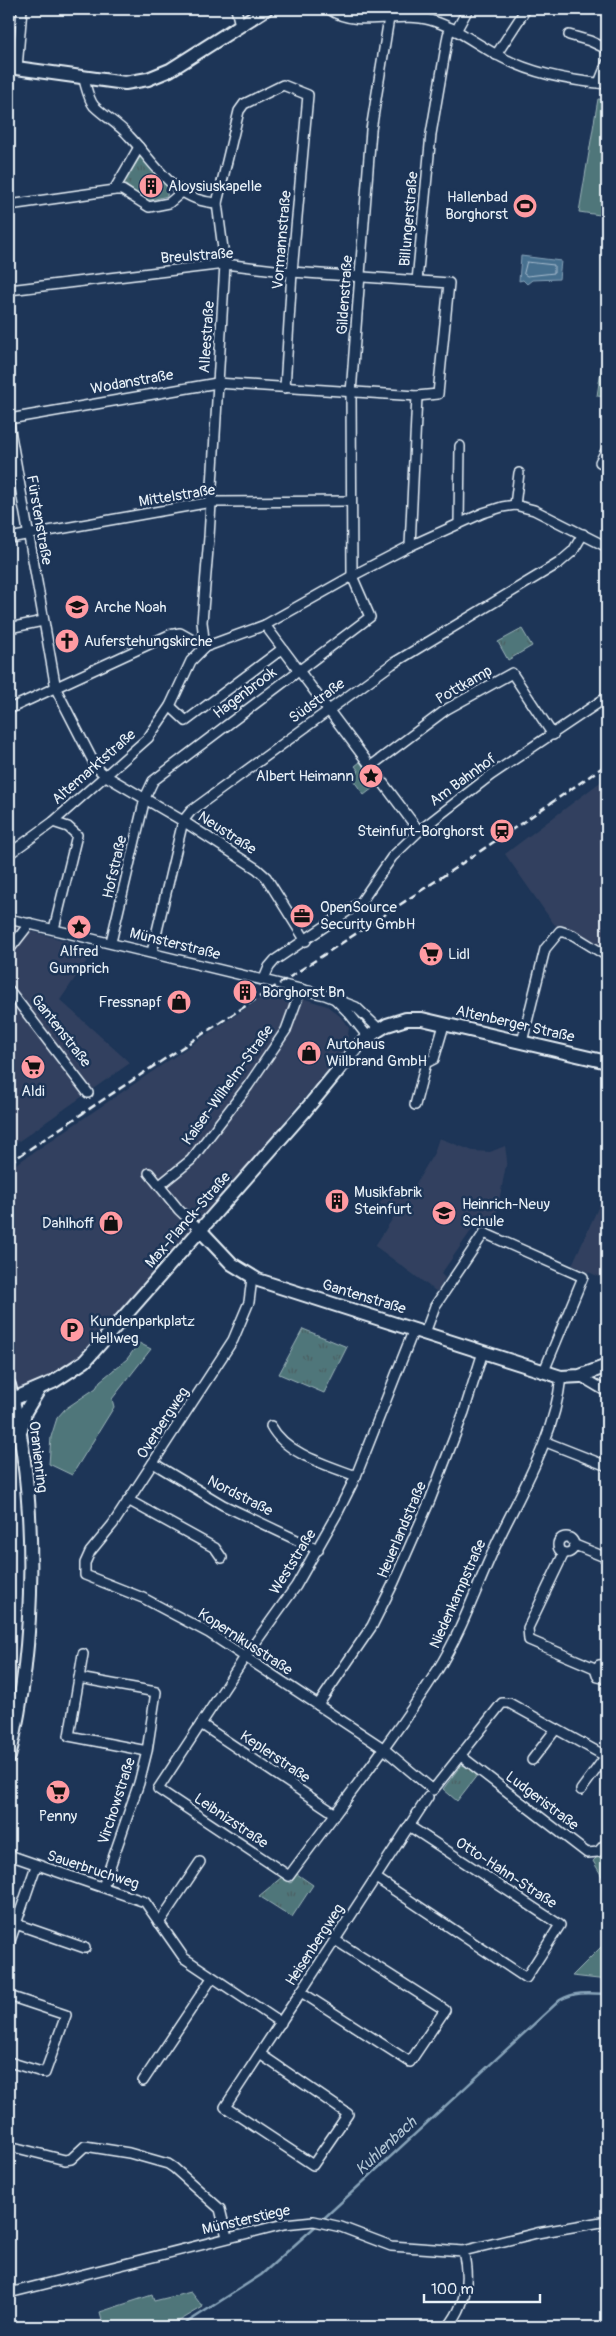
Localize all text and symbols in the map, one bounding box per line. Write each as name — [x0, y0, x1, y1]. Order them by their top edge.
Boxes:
street label: Billungerstraße — [395, 170, 423, 267]
building icon: Aloysiuskapelle — [138, 173, 164, 199]
place label: Aloysiuskapelle — [168, 177, 262, 196]
place label: Hallenbad Borghorst — [445, 188, 509, 224]
street label: Vormannstraße — [268, 189, 296, 290]
sports icon: Hallenbad Borghorst — [512, 193, 538, 219]
street label: Breulstraße — [160, 244, 235, 268]
street label: Gildenstraße — [333, 254, 357, 335]
street label: Alleestraße — [195, 300, 219, 374]
street label: Wodanstraße — [89, 365, 175, 399]
street label: Fürstenstraße — [22, 474, 56, 567]
street label: Mittelstraße — [137, 480, 217, 511]
school or university icon: Arche Noah — [64, 594, 90, 620]
place label: Arche Noah — [94, 598, 167, 617]
church icon: Auferstehungskirche — [54, 628, 80, 654]
place label: Auferstehungskirche — [84, 632, 213, 651]
street label: Pottkamp — [432, 661, 496, 709]
street label: Hagenbrook — [210, 663, 281, 723]
street label: Südstraße — [285, 674, 349, 728]
street label: Altemarktstraße — [48, 725, 140, 809]
street label: Am Bahnhof — [426, 749, 500, 811]
place icon: Albert Heimann — [358, 763, 384, 789]
place label: Albert Heimann — [256, 767, 354, 786]
street label: Neustraße — [194, 807, 260, 859]
station icon: Steinfurt-Borghorst — [489, 818, 515, 844]
place label: Steinfurt-Borghorst — [357, 822, 485, 841]
street label: Hofstraße — [99, 833, 132, 900]
place label: OpenSource Security GmbH — [320, 898, 415, 934]
office icon: OpenSource Security GmbH — [289, 903, 315, 929]
place icon: Alfred Gumprich — [66, 914, 92, 940]
street label: Münsterstraße — [128, 924, 223, 965]
supermarket icon: Lidl — [418, 941, 444, 967]
place label: Alfred Gumprich — [49, 942, 109, 978]
place label: Lidl — [448, 945, 470, 964]
building icon: Borghorst Bn — [232, 979, 258, 1005]
place label: Borghorst Bn — [262, 983, 345, 1002]
shop icon: Fressnapf — [166, 989, 192, 1015]
street label: Gantenstraße — [27, 991, 96, 1072]
place label: Fressnapf — [98, 993, 162, 1012]
street label: Altenberger Straße — [454, 1001, 577, 1047]
street label: Kaiser-Wilhelm-Straße — [178, 1021, 278, 1149]
place label: Autohaus Willbrand GmbH — [326, 1035, 427, 1071]
shop icon: Autohaus Willbrand GmbH — [296, 1040, 322, 1066]
supermarket icon: Aldi — [20, 1054, 46, 1080]
place label: Aldi — [21, 1082, 45, 1101]
street label: Max-Planck-Straße — [141, 1168, 235, 1272]
place label: Musikfabrik Steinfurt — [354, 1183, 423, 1219]
building icon: Musikfabrik Steinfurt — [324, 1188, 350, 1214]
place label: Heinrich-Neuy Schule — [462, 1195, 550, 1231]
school or university icon: Heinrich-Neuy Schule — [431, 1200, 457, 1226]
shop icon: Dahlhoff — [98, 1210, 124, 1236]
place label: Dahlhoff — [42, 1214, 94, 1233]
street label: Gantenstraße — [320, 1275, 409, 1319]
place label: Kundenparkplatz Hellweg — [90, 1312, 195, 1348]
parking icon: Kundenparkplatz Hellweg — [59, 1317, 85, 1343]
street label: Overbergweg — [133, 1384, 193, 1462]
street label: Oranienring — [24, 1420, 52, 1494]
street label: Nordstraße — [204, 1471, 277, 1521]
street label: Heuerlandstraße — [373, 1478, 431, 1581]
street label: Weststraße — [265, 1525, 321, 1598]
street label: Niedenkampstraße — [425, 1536, 491, 1652]
street label: Kopernikusstraße — [194, 1604, 297, 1680]
street label: Keplerstraße — [236, 1727, 314, 1788]
street label: Virchowstraße — [94, 1755, 140, 1847]
street label: Ludgeristraße — [502, 1767, 583, 1835]
supermarket icon: Penny — [45, 1779, 71, 1805]
street label: Leibnizstraße — [190, 1789, 272, 1853]
place label: Penny — [39, 1807, 78, 1826]
street label: Otto-Hahn-Straße — [452, 1833, 561, 1913]
street label: Sauerbruchweg — [45, 1846, 141, 1894]
street label: Heisenbergweg — [281, 1900, 349, 1990]
water label: Kuhlenbach — [351, 2112, 422, 2179]
street label: Münsterstiege — [200, 2200, 293, 2239]
scale bar — [424, 2271, 540, 2303]
text: 100 m — [431, 2280, 474, 2299]

